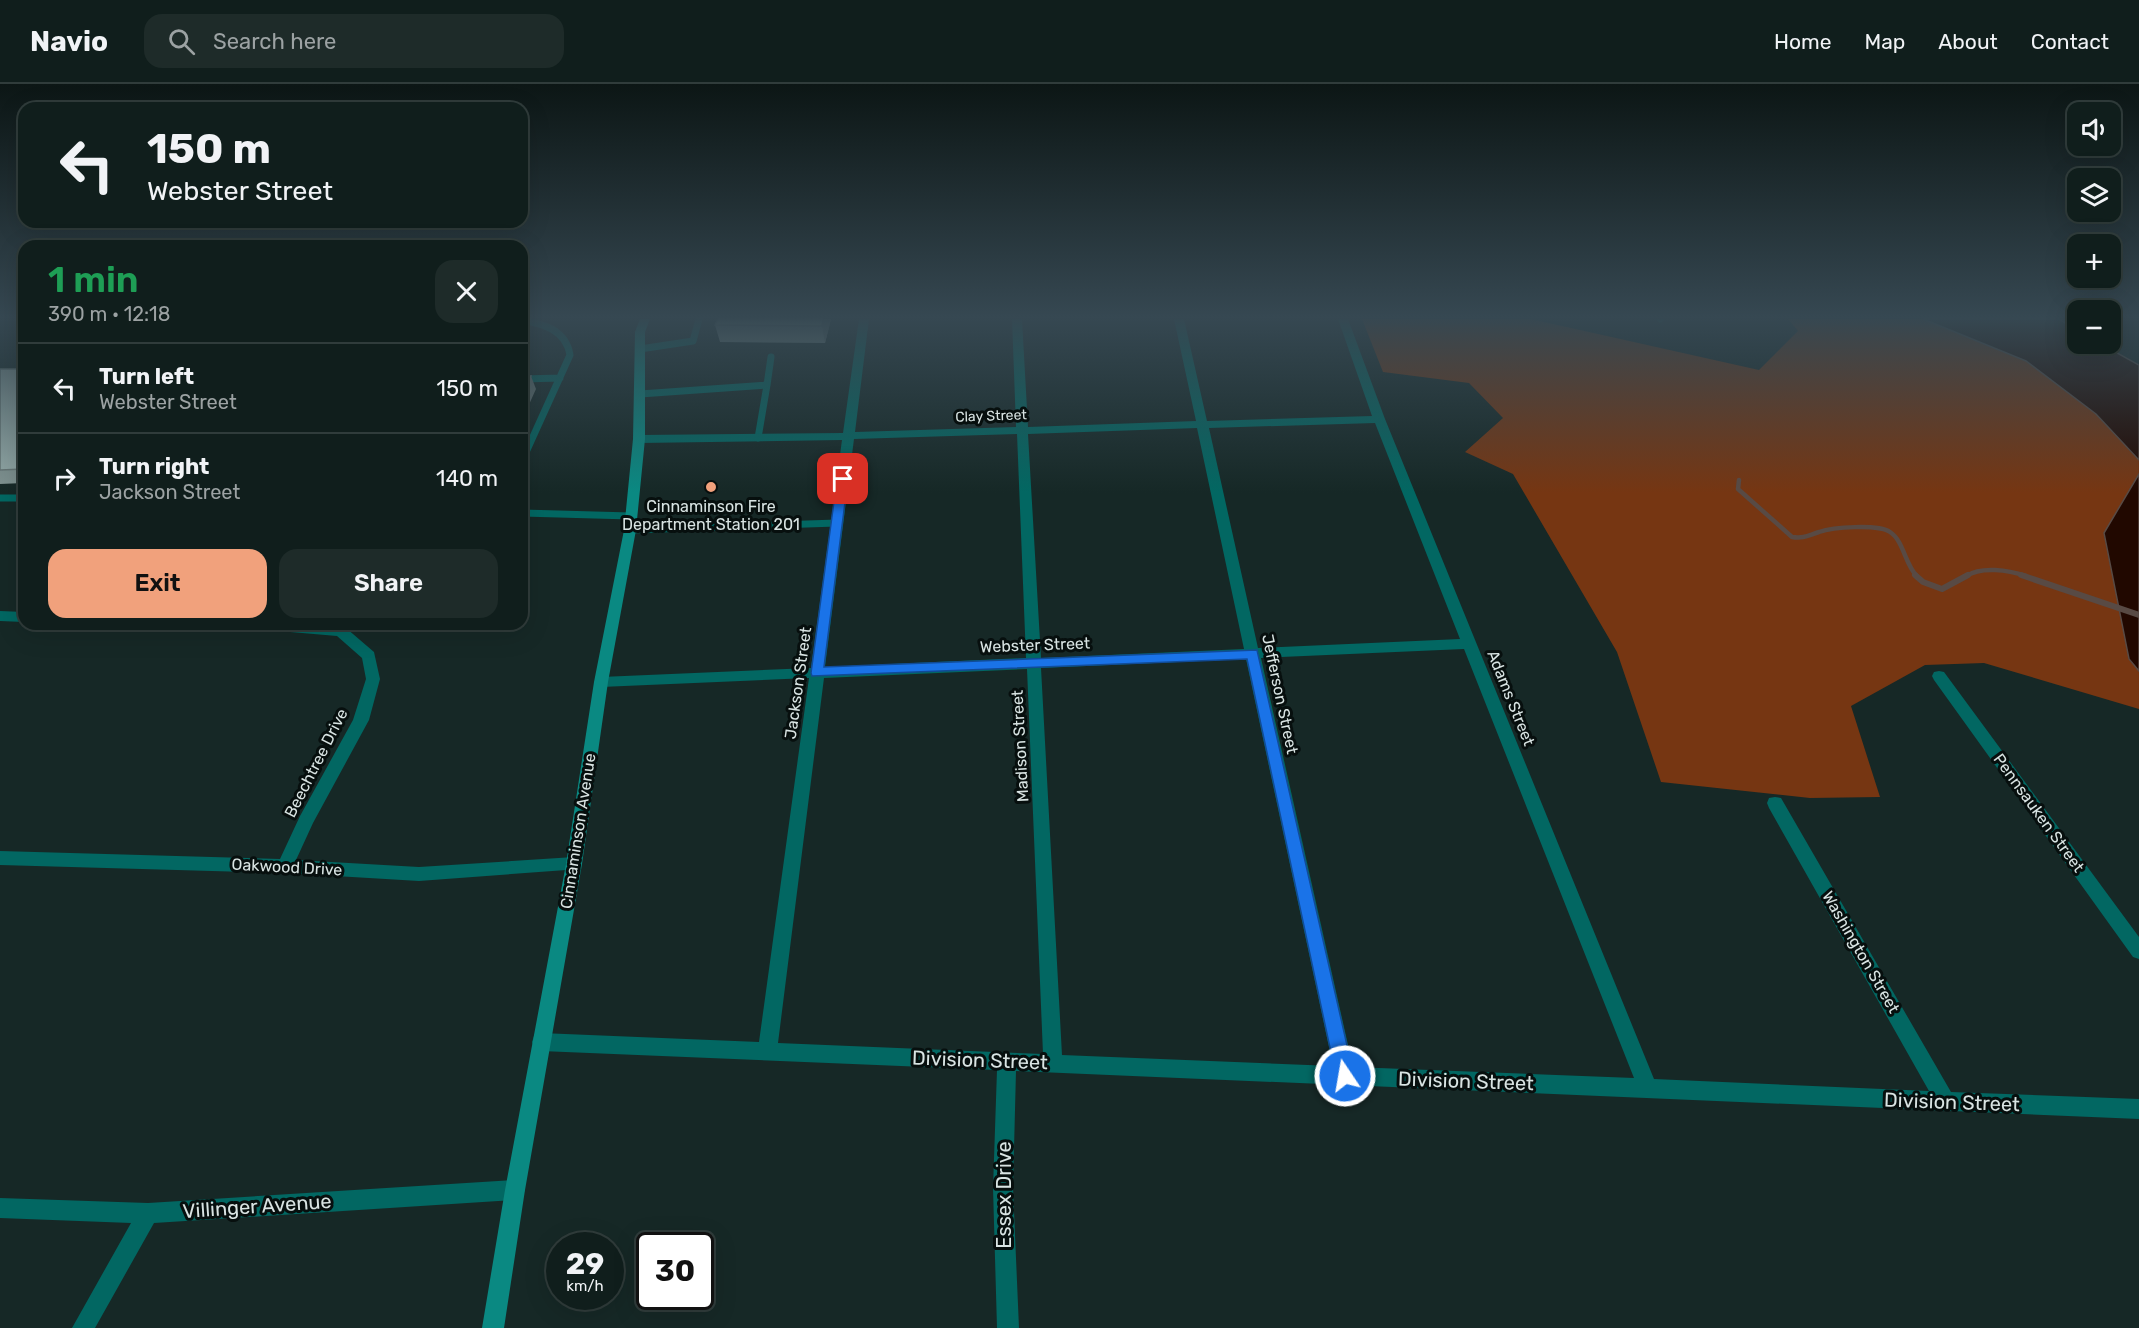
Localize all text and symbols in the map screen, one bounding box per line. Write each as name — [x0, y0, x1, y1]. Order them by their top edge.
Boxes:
search box — [144, 14, 564, 68]
text: Navio — [30, 25, 108, 58]
icon: search — [165, 25, 198, 58]
text: Search here — [213, 28, 336, 55]
text: Home — [1774, 29, 1831, 54]
text: Map — [1864, 29, 1905, 54]
text: About — [1938, 29, 1998, 54]
text: Contact — [2031, 29, 2109, 54]
map controls — [2067, 102, 2121, 354]
button: sound — [2067, 102, 2121, 156]
text: 150 m — [147, 124, 271, 174]
icon: left — [48, 126, 126, 204]
button: layers — [2067, 168, 2121, 222]
text: Webster Street — [147, 175, 333, 207]
button: + — [2067, 234, 2121, 288]
text: 1 min — [48, 258, 139, 301]
button: close — [435, 260, 498, 323]
button: − — [2067, 300, 2121, 354]
text: 390 m · 12:18 — [48, 302, 170, 326]
text: Turn left — [99, 363, 194, 390]
icon: left — [48, 372, 81, 405]
text: 150 m — [437, 375, 498, 402]
text: Webster Street — [99, 390, 237, 414]
street label: Clay Street — [955, 406, 1028, 426]
text: Turn right — [99, 453, 209, 480]
pin — [817, 453, 868, 504]
icon: right — [48, 462, 81, 495]
icon: arrive — [826, 462, 859, 495]
text: 140 m — [436, 465, 498, 492]
text: Jackson Street — [99, 480, 240, 504]
marker: Cinnaminson Fire Department Station 201 — [704, 480, 718, 494]
place label: Cinnaminson Fire Department Station 201 — [622, 497, 800, 534]
button: Exit — [48, 549, 267, 618]
button: Share — [279, 549, 498, 618]
street label: Jackson Street — [781, 626, 815, 740]
street label: Jefferson Street — [1258, 632, 1302, 756]
street label: Webster Street — [980, 634, 1090, 656]
street label: Adams Street — [1483, 647, 1539, 749]
street label: Madison Street — [1008, 690, 1032, 802]
street label: Beechtree Drive — [280, 705, 352, 821]
street label: Pennsauken Street — [1990, 750, 2088, 876]
street label: Cinnaminson Avenue — [556, 752, 600, 910]
street label: Oakwood Drive — [231, 855, 343, 879]
street label: Washington Street — [1818, 888, 1904, 1016]
position arrow — [1313, 1044, 1377, 1108]
street label: Division Street — [912, 1046, 1049, 1074]
street label: Division Street — [1398, 1067, 1535, 1095]
street label: Division Street — [1884, 1088, 2021, 1116]
street label: Essex Drive — [992, 1141, 1016, 1249]
street label: Villinger Avenue — [182, 1189, 332, 1223]
speed limit sign: 30 — [636, 1232, 714, 1310]
text: 29 — [566, 1246, 604, 1282]
text: km/h — [566, 1277, 604, 1295]

